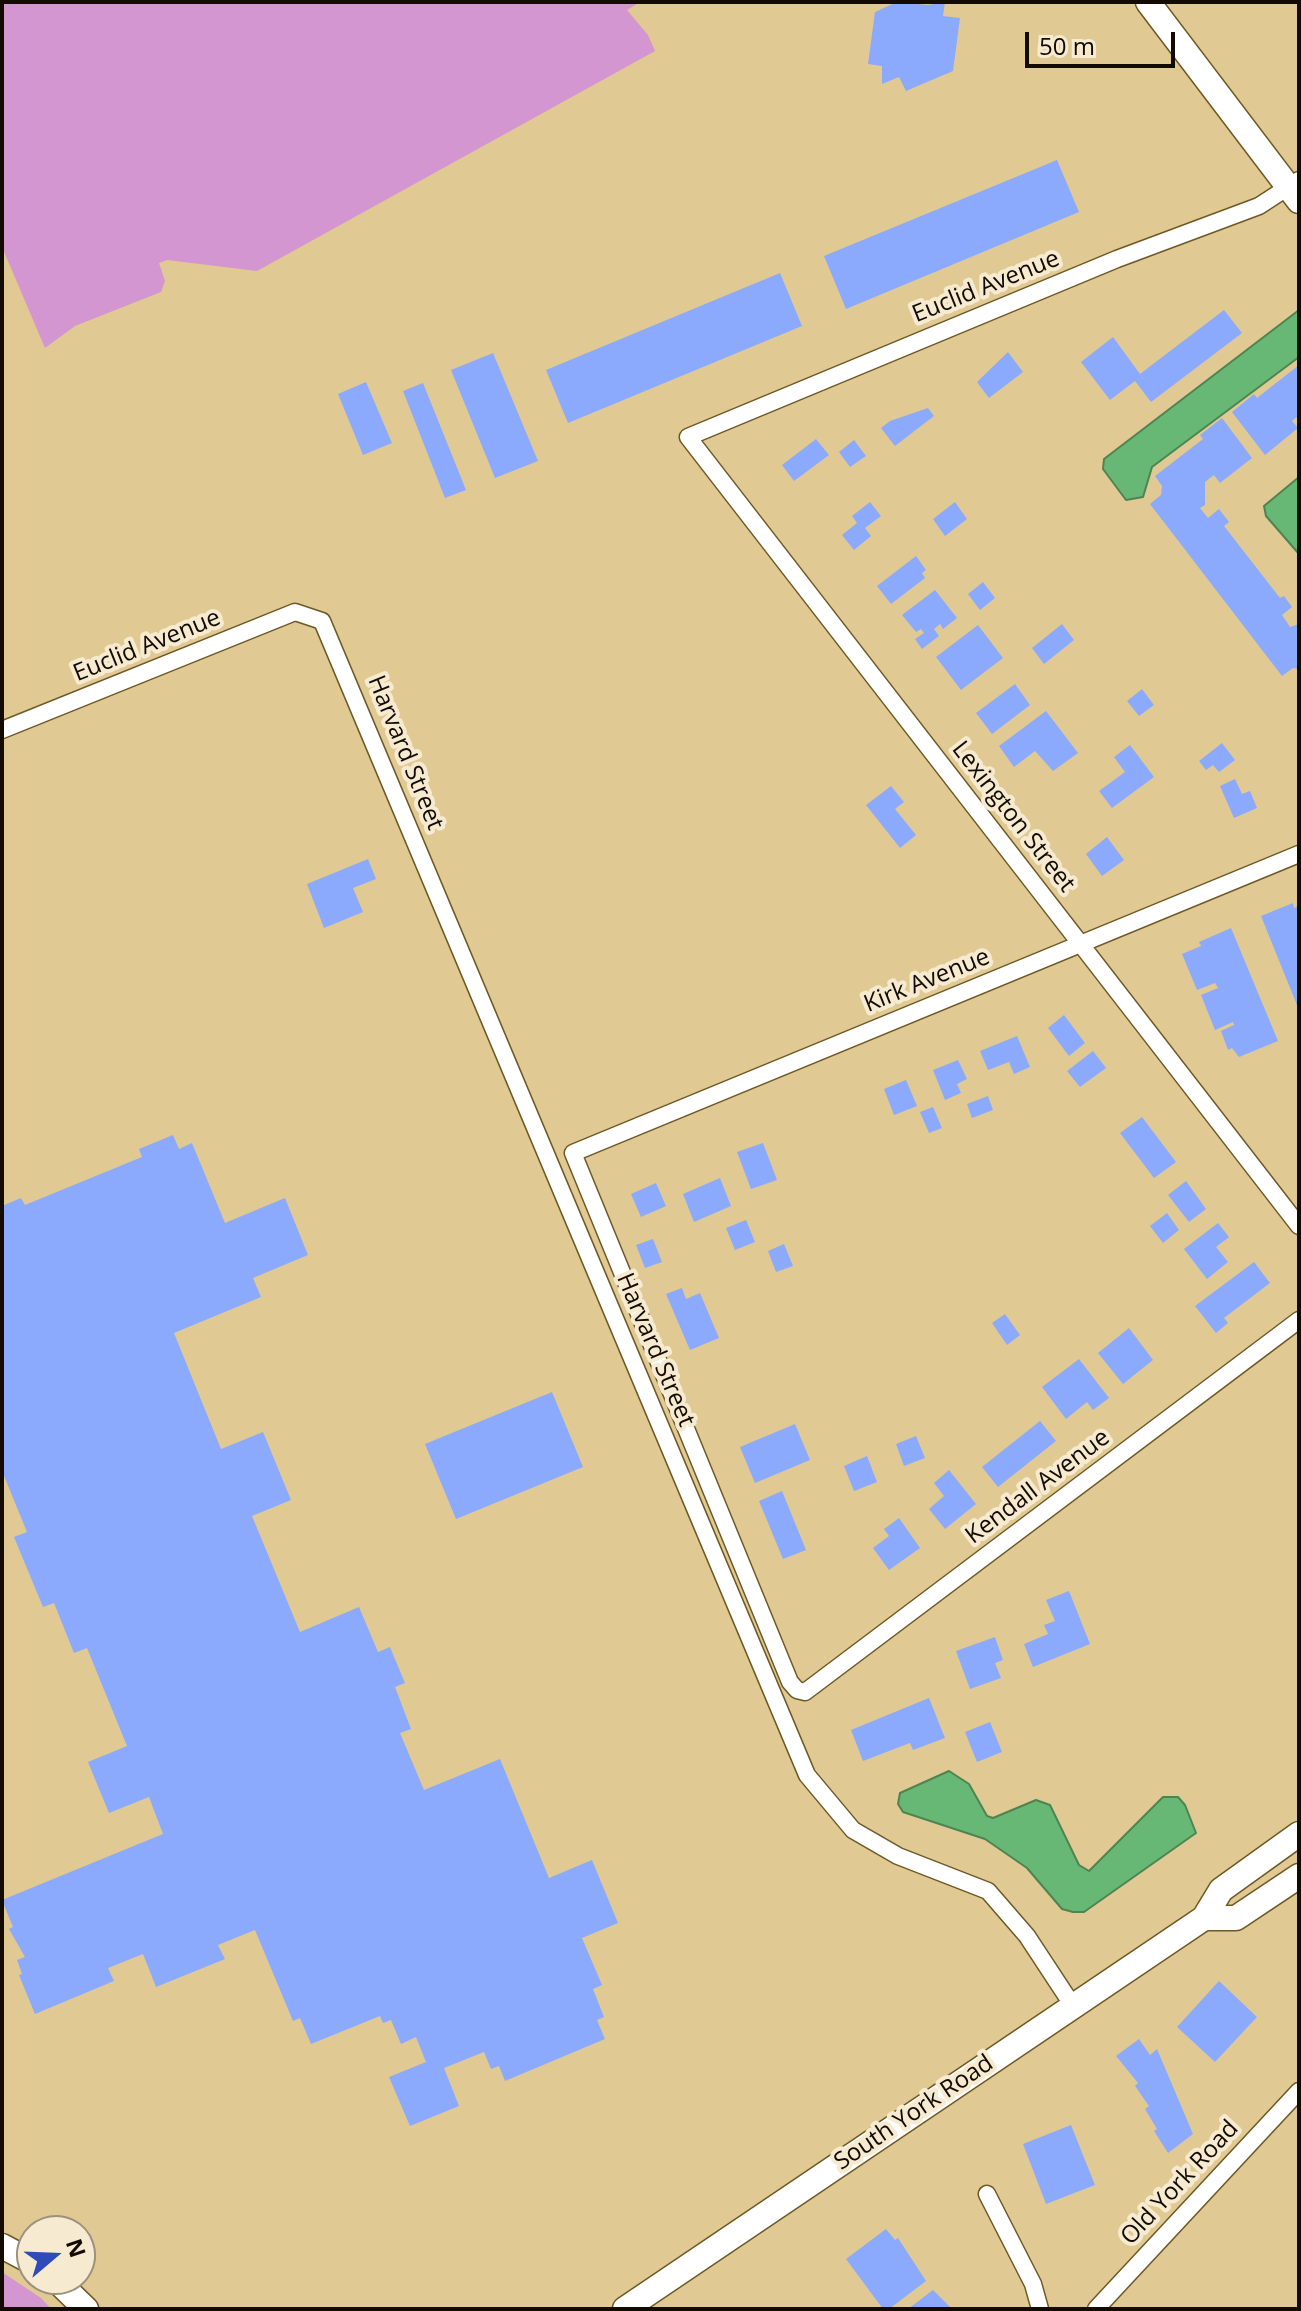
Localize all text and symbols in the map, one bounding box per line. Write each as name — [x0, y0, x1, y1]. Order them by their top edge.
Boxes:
scale bar — [1029, 16, 1179, 66]
text: 50 m — [1039, 29, 1095, 62]
street label: Euclid Avenue — [908, 244, 1064, 330]
street label: Euclid Avenue — [69, 603, 225, 689]
street label: Harvard Street — [361, 672, 449, 834]
street label: Lexington Street — [945, 736, 1081, 898]
street label: Kirk Avenue — [860, 943, 994, 1019]
street label: Harvard Street — [610, 1269, 700, 1431]
street label: Kendall Avenue — [960, 1423, 1116, 1551]
street label: South York Road — [829, 2049, 999, 2177]
street label: Old York Road — [1115, 2115, 1245, 2251]
north arrow — [16, 2215, 96, 2295]
text: N — [60, 2234, 94, 2261]

